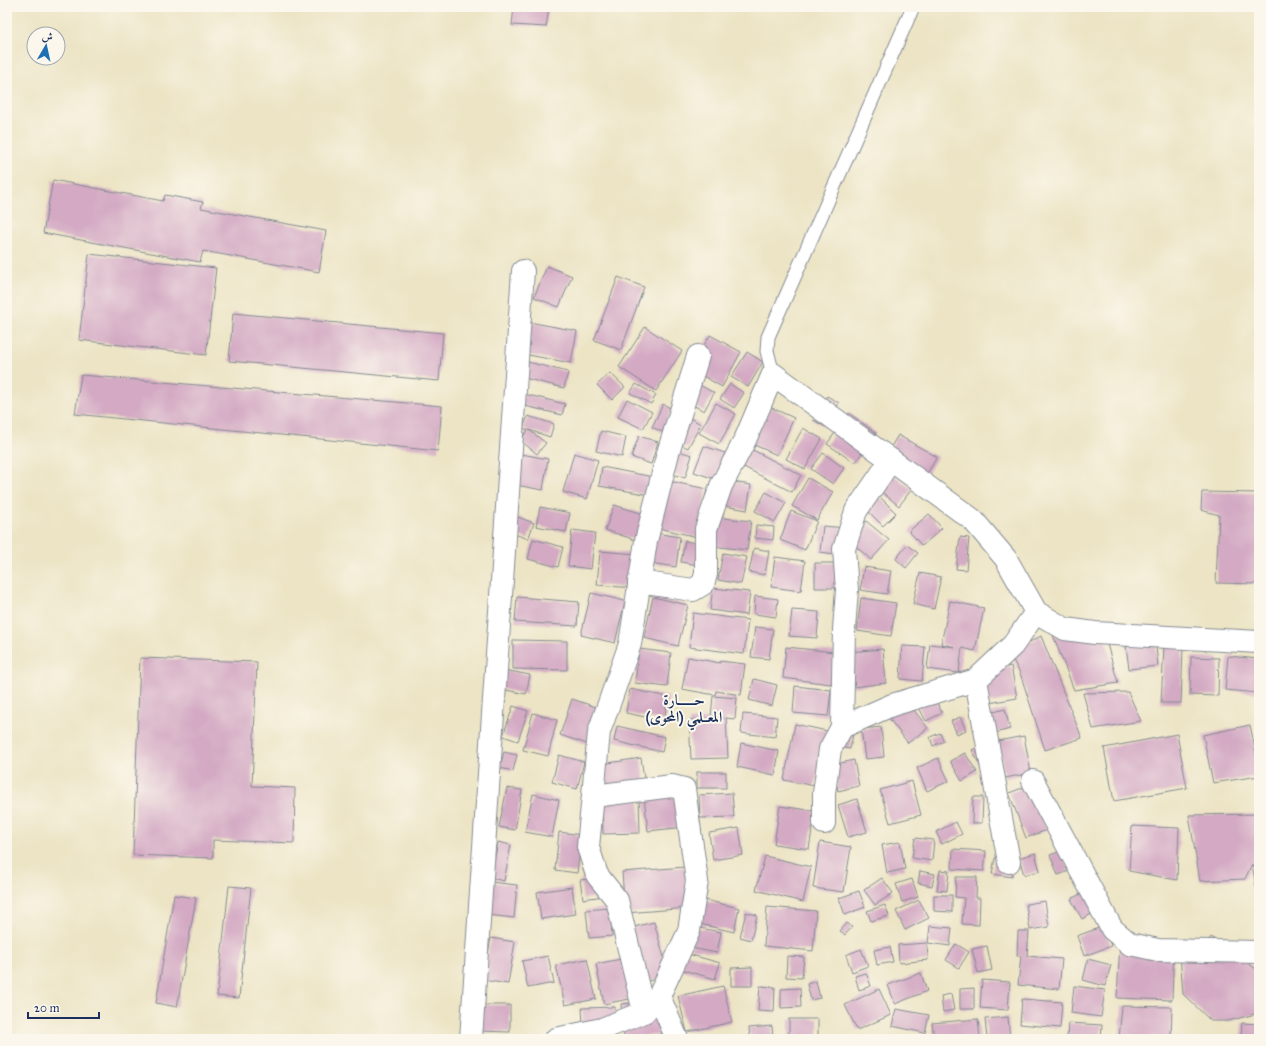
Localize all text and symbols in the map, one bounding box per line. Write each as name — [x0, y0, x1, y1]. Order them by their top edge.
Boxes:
north arrow — [26, 26, 66, 66]
text: ش — [41, 29, 54, 44]
district label: حــــــارة المعــلمي (المحوى) — [646, 691, 722, 731]
scale bar — [28, 994, 99, 1020]
text: 20 m — [34, 1001, 60, 1015]

